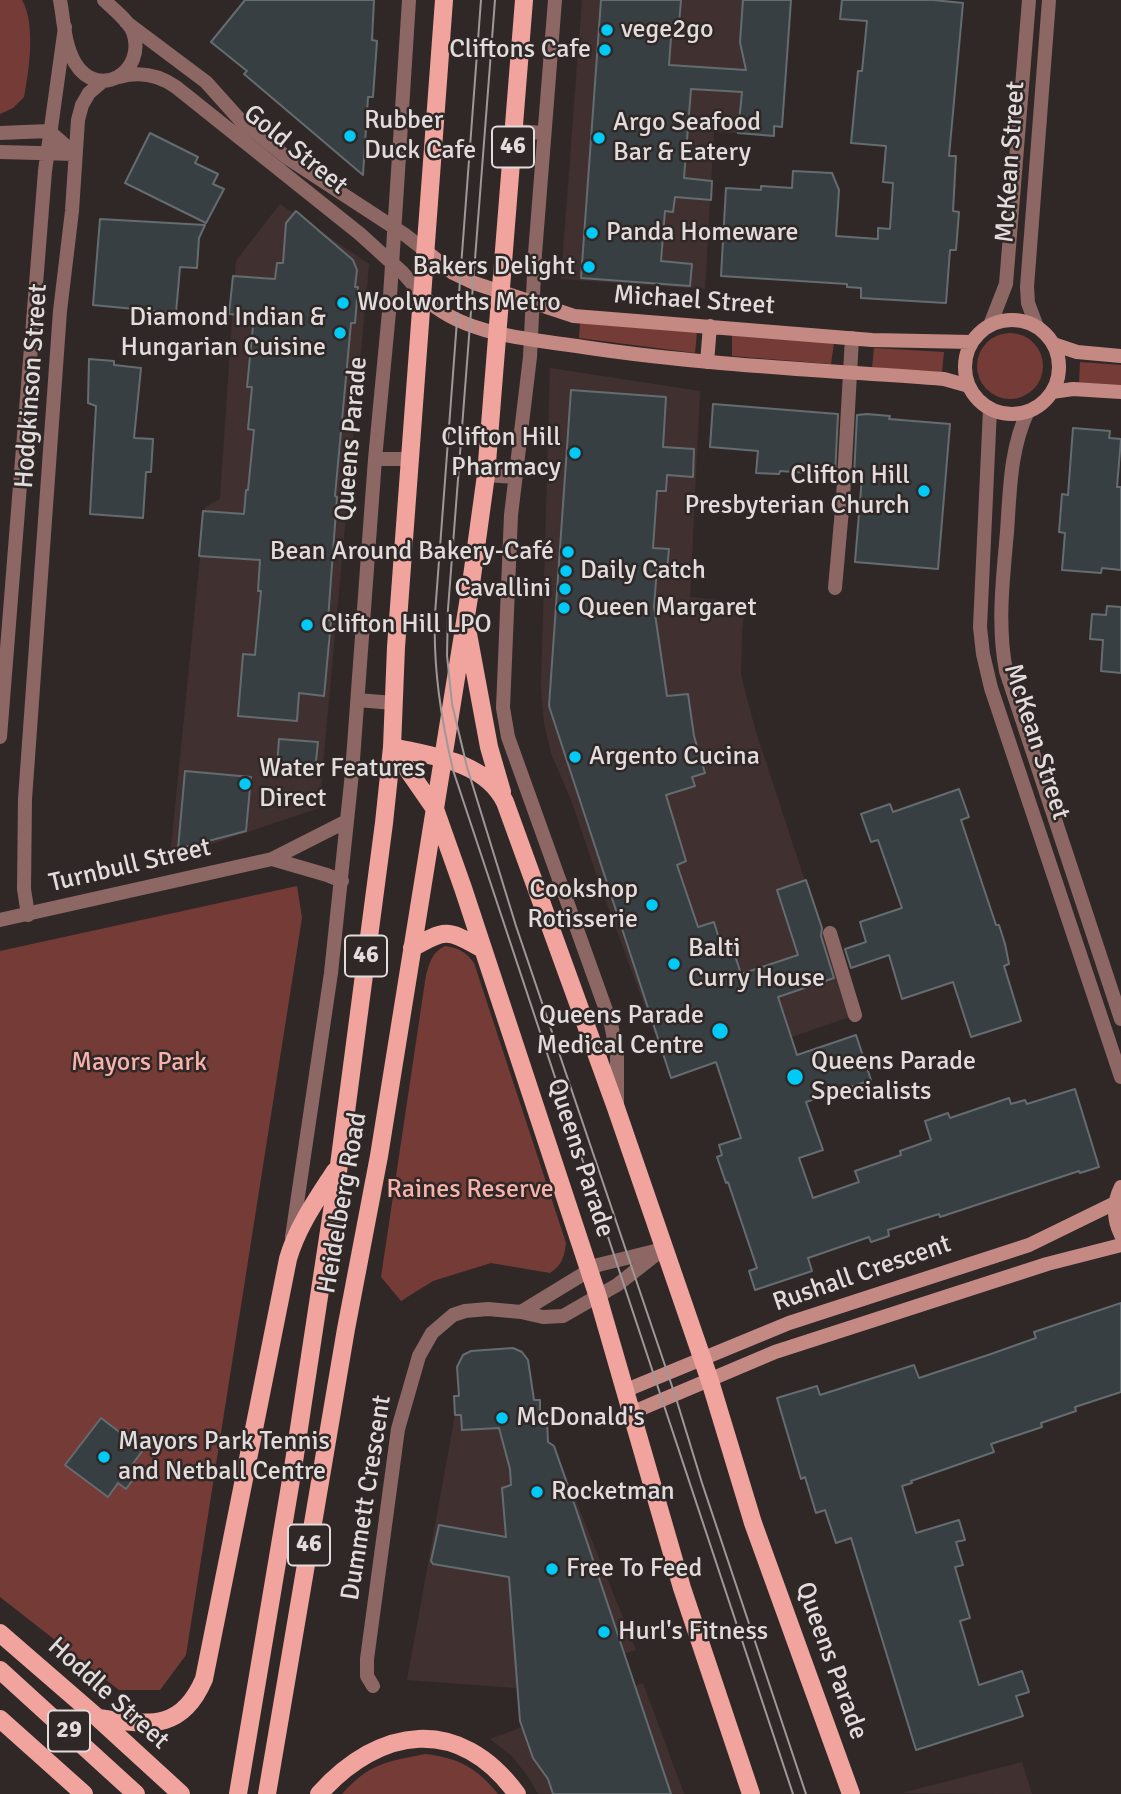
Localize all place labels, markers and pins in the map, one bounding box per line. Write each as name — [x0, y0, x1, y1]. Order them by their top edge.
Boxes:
place label: vege2go — [621, 14, 714, 46]
marker: vege2go — [599, 22, 615, 38]
place label: Cliftons Cafe — [449, 34, 591, 66]
marker: Cliftons Cafe — [597, 42, 613, 58]
place label: Rubber Duck Cafe — [364, 105, 476, 166]
place label: Argo Seafood Bar & Eatery — [613, 107, 761, 168]
marker: Rubber Duck Cafe — [342, 128, 358, 144]
marker: Argo Seafood Bar & Eatery — [591, 130, 607, 146]
place label: Panda Homeware — [606, 217, 798, 249]
marker: Panda Homeware — [584, 225, 600, 241]
place label: Bakers Delight — [412, 251, 575, 283]
marker: Bakers Delight — [581, 259, 597, 275]
place label: Woolworths Metro — [357, 287, 561, 319]
marker: Woolworths Metro — [335, 295, 351, 311]
place label: Diamond Indian & Hungarian Cuisine — [121, 302, 326, 364]
marker: Diamond Indian & Hungarian Cuisine — [332, 325, 348, 341]
place label: Clifton Hill Pharmacy — [441, 422, 561, 484]
marker: Clifton Hill Pharmacy — [567, 445, 583, 461]
place label: Clifton Hill Presbyterian Church — [684, 460, 910, 522]
marker: Clifton Hill Presbyterian Church — [916, 483, 932, 499]
place label: Bean Around Bakery-Café — [270, 536, 554, 568]
marker: Bean Around Bakery-Café — [560, 544, 576, 560]
place label: Daily Catch — [580, 555, 706, 587]
marker: Daily Catch — [558, 563, 574, 579]
place label: Cavallini — [455, 573, 551, 605]
marker: Cavallini — [557, 581, 573, 597]
place label: Queen Margaret — [578, 592, 757, 624]
marker: Queen Margaret — [556, 600, 572, 616]
place label: Clifton Hill LPO — [321, 609, 492, 641]
marker: Clifton Hill LPO — [299, 617, 315, 633]
place label: Argento Cucina — [589, 741, 760, 773]
marker: Argento Cucina — [567, 749, 583, 765]
place label: Water Features Direct — [259, 753, 426, 814]
marker: Water Features Direct — [237, 776, 253, 792]
place label: Cookshop Rotisserie — [527, 874, 638, 936]
marker: Cookshop Rotisserie — [644, 897, 660, 913]
place label: Balti Curry House — [688, 933, 825, 995]
marker: Balti Curry House — [666, 956, 682, 972]
place label: Queens Parade Medical Centre — [537, 1000, 704, 1062]
marker: Queens Parade Medical Centre — [710, 1021, 730, 1041]
place label: Queens Parade Specialists — [811, 1046, 976, 1108]
marker: Queens Parade Specialists — [785, 1067, 805, 1087]
place label: McDonald's — [516, 1402, 645, 1434]
marker: McDonald's — [494, 1410, 510, 1426]
place label: Mayors Park Tennis and Netball Centre — [118, 1426, 330, 1488]
marker: Mayors Park Tennis and Netball Centre — [96, 1449, 112, 1465]
place label: Rocketman — [551, 1476, 675, 1508]
marker: Rocketman — [529, 1484, 545, 1500]
place label: Free To Feed — [566, 1553, 702, 1585]
marker: Free To Feed — [544, 1561, 560, 1577]
place label: Hurl's Fitness — [618, 1616, 768, 1648]
marker: Hurl's Fitness — [596, 1624, 612, 1640]

